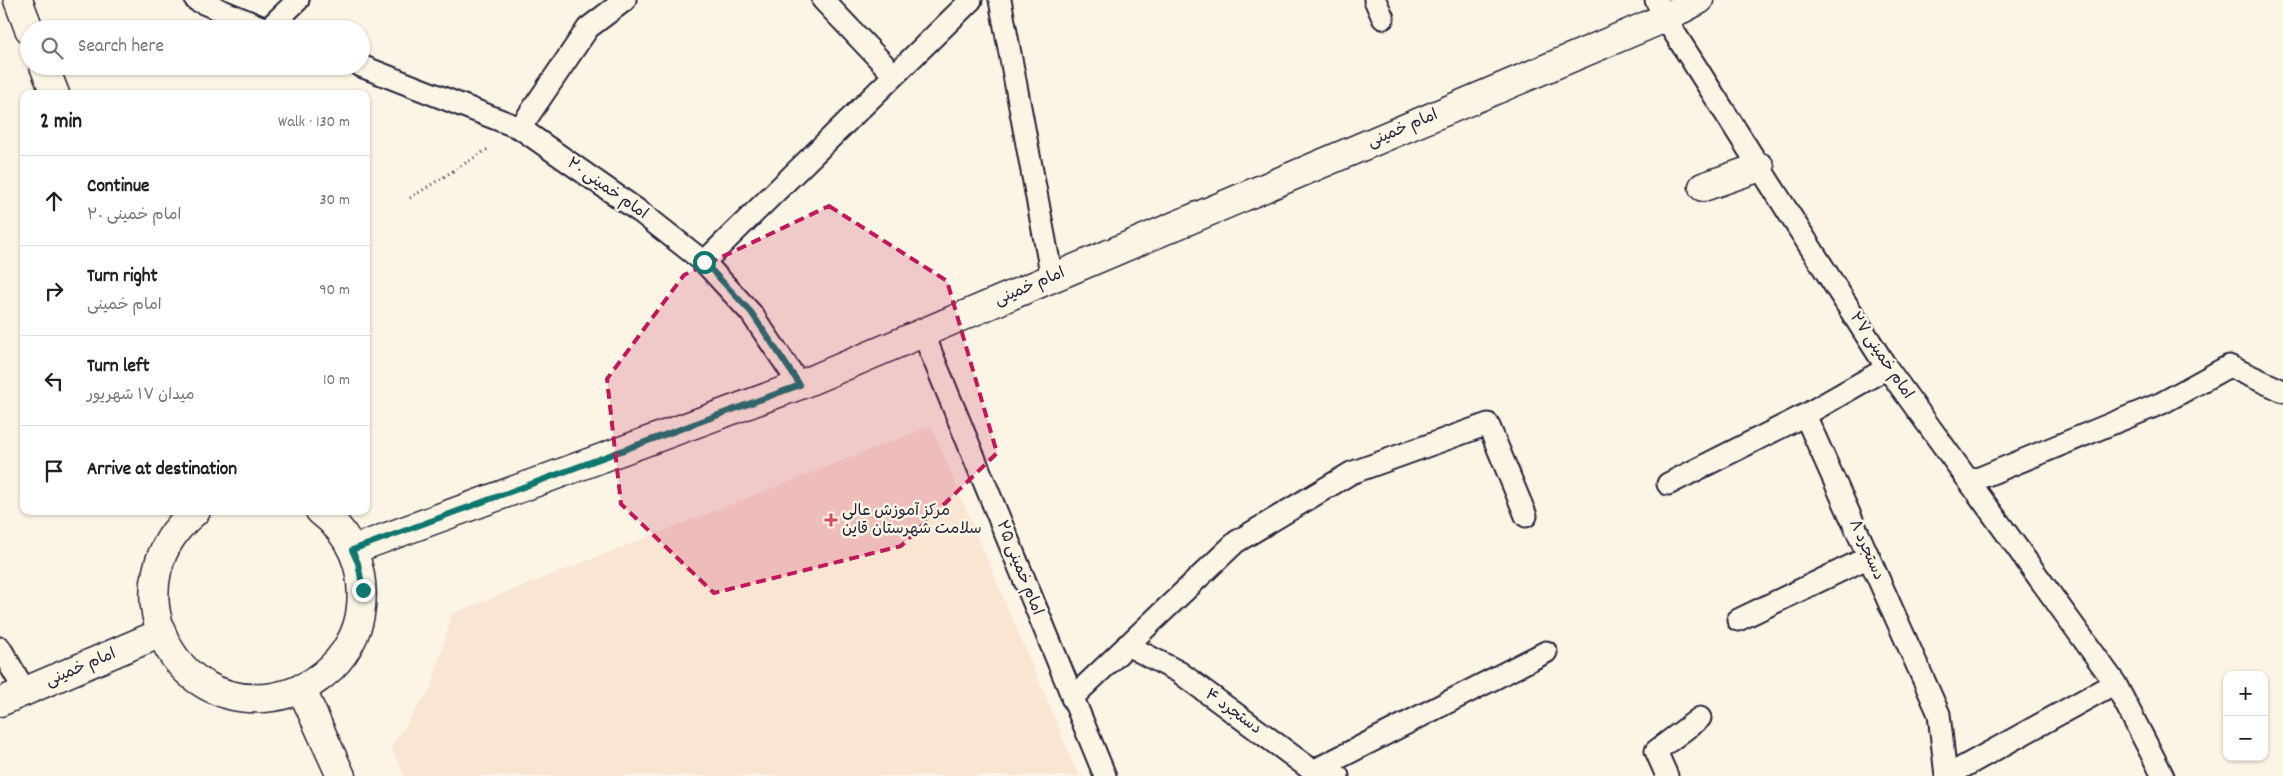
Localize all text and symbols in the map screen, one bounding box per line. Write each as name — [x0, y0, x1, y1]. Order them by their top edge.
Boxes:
search box — [20, 20, 370, 75]
icon: search — [38, 34, 66, 62]
text: Search here — [78, 34, 164, 61]
street label: امام خمینی — [1364, 104, 1442, 154]
text: 2 min — [40, 108, 82, 138]
text: Walk · 130 m — [278, 111, 350, 134]
street label: امام خمینی ۲۰ — [562, 153, 652, 225]
text: Continue — [87, 174, 149, 201]
icon: ahead — [40, 187, 68, 215]
text: 30 m — [320, 189, 350, 212]
text: امام خمینی ۲۰ — [87, 204, 181, 227]
route start — [693, 251, 716, 274]
street label: امام خمینی — [991, 262, 1069, 312]
text: Turn right — [87, 264, 158, 291]
icon: right — [40, 277, 68, 305]
text: 90 m — [319, 279, 350, 302]
text: امام خمینی — [87, 294, 162, 317]
street label: امام خمینی ۲۷ — [1843, 308, 1919, 404]
text: Turn left — [87, 354, 150, 381]
icon: left — [40, 367, 68, 395]
text: 10 m — [323, 369, 350, 392]
text: میدان ۱۷ شهریور — [87, 384, 195, 407]
icon: arrive — [40, 457, 68, 485]
text: Arrive at destination — [87, 457, 237, 484]
place label: مرکز آموزش عالی سلامت شهرستان قاین — [842, 500, 982, 541]
marker: مرکز آموزش عالی سلامت شهرستان قاین — [824, 513, 838, 527]
street label: دستجرد ۸ — [1842, 516, 1890, 584]
street label: امام خمینی ۲۵ — [990, 517, 1048, 619]
route end — [352, 579, 375, 602]
street label: امام خمینی — [42, 643, 120, 693]
map controls — [2223, 671, 2268, 761]
button: + — [2223, 671, 2268, 716]
street label: دستجرد ۴ — [1200, 684, 1266, 740]
button: − — [2223, 716, 2268, 761]

